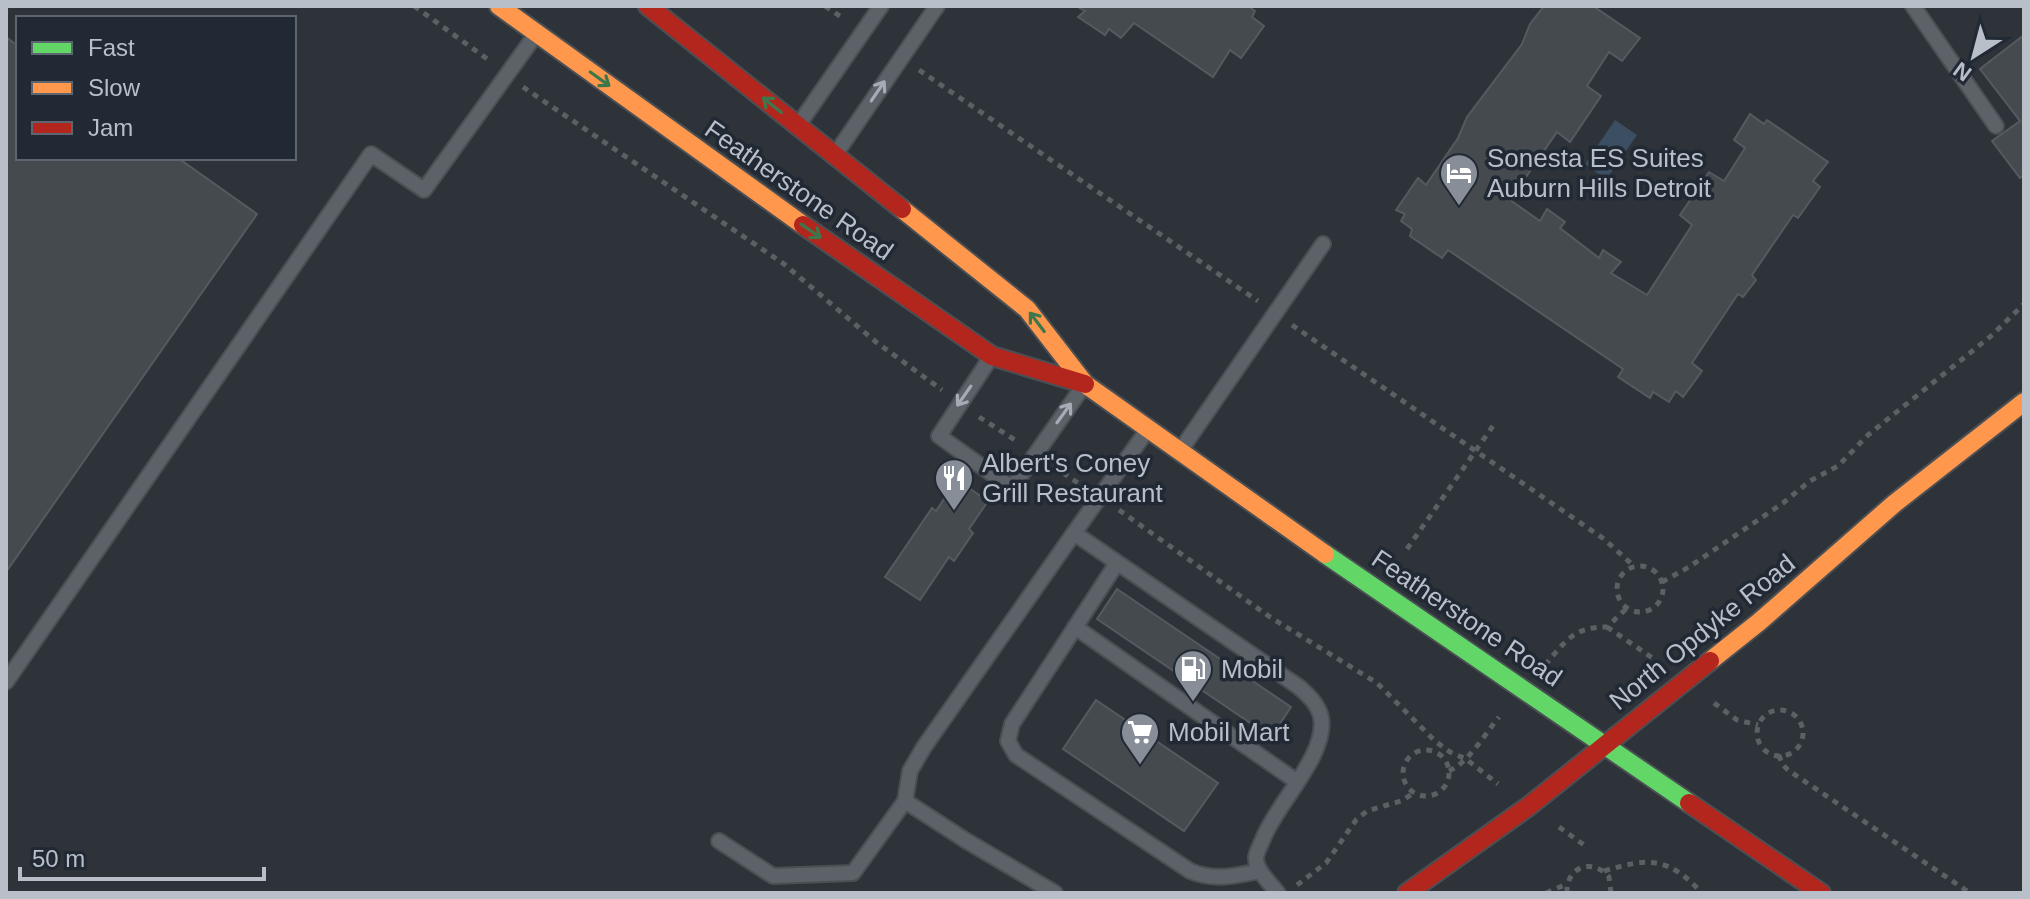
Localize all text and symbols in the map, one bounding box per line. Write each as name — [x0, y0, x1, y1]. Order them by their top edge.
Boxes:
legend — [16, 16, 296, 160]
north arrow — [1934, 16, 2014, 96]
text: Fast — [88, 34, 135, 61]
text: N — [1949, 57, 1976, 87]
one-way arrow — [588, 71, 610, 87]
text: Slow — [88, 74, 141, 101]
one-way arrow — [870, 81, 886, 103]
one-way arrow — [762, 96, 783, 113]
text: Jam — [88, 114, 133, 141]
street label: Featherstone Road — [699, 114, 899, 266]
place label: Sonesta ES Suites Auburn Hills Detroit — [1487, 143, 1712, 203]
hotel icon: Sonesta ES Suites Auburn Hills Detroit — [1438, 152, 1480, 207]
one-way arrow — [799, 223, 821, 239]
one-way arrow — [1029, 312, 1046, 333]
one-way arrow — [956, 384, 972, 406]
one-way arrow — [1055, 403, 1072, 424]
place label: Albert's Coney Grill Restaurant — [982, 448, 1163, 508]
restaurant icon: Albert's Coney Grill Restaurant — [933, 457, 975, 512]
street label: Featherstone Road — [1366, 543, 1568, 693]
street label: North Opdyke Road — [1603, 548, 1801, 716]
fuel station icon: Mobil — [1172, 648, 1214, 703]
place label: Mobil — [1221, 654, 1283, 684]
supermarket icon: Mobil Mart — [1119, 711, 1161, 766]
place label: Mobil Mart — [1168, 717, 1290, 747]
scale bar — [20, 831, 264, 881]
text: 50 m — [32, 845, 85, 872]

